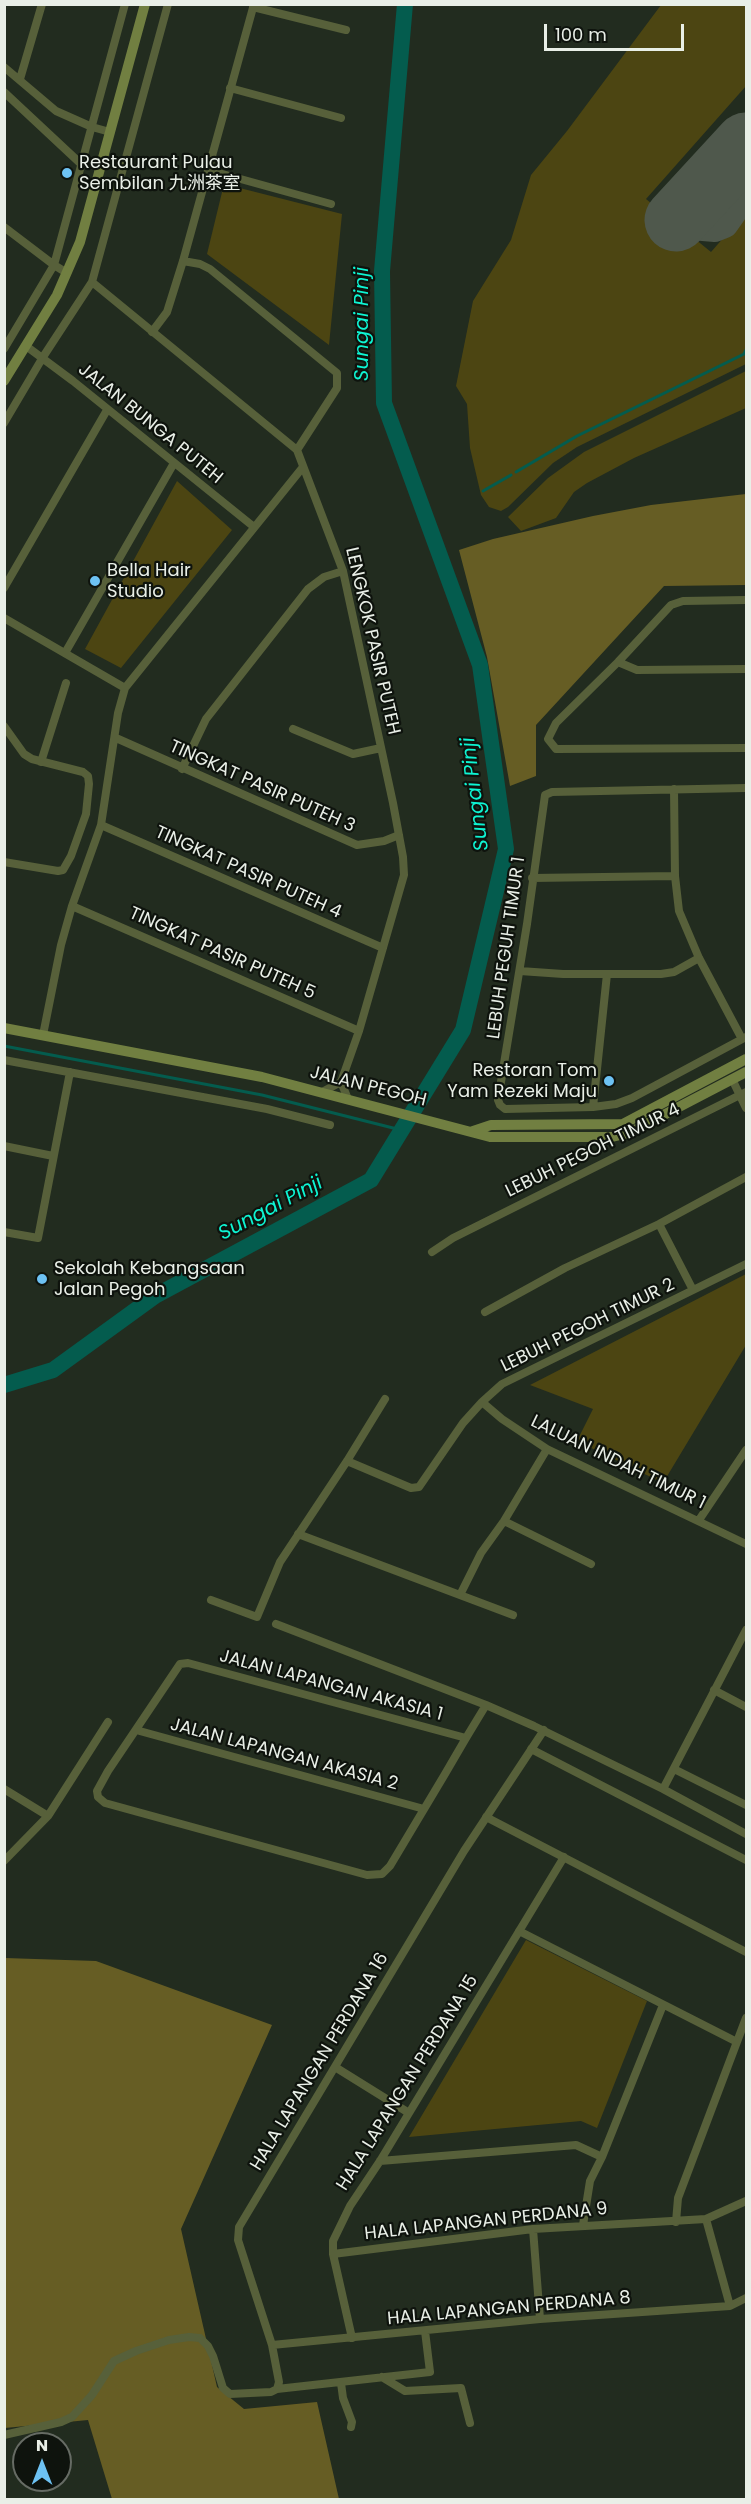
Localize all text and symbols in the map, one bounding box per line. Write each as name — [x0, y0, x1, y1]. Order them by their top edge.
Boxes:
scale bar — [547, 12, 686, 50]
text: 100 m — [555, 22, 607, 47]
place label: Restaurant Pulau Sembilan 九洲茶室 — [79, 152, 241, 195]
marker: Restaurant Pulau Sembilan 九洲茶室 — [60, 166, 74, 180]
water label: Sungai Pinji — [351, 267, 375, 381]
street label: JALAN BUNGA PUTEH — [73, 359, 227, 489]
street label: LENGKOK PASIR PUTEH — [340, 545, 404, 737]
place label: Bella Hair Studio — [107, 560, 191, 602]
marker: Bella Hair Studio — [88, 574, 102, 588]
street label: TINGKAT PASIR PUTEH 3 — [166, 736, 358, 838]
water label: Sungai Pinji — [457, 736, 495, 852]
street label: TINGKAT PASIR PUTEH 4 — [151, 822, 345, 924]
street label: LEBUH PEGUH TIMUR 1 — [484, 855, 530, 1041]
street label: TINGKAT PASIR PUTEH 5 — [125, 903, 319, 1005]
place label: Restoran Tom Yam Rezeki Maju — [447, 1060, 597, 1102]
street label: JALAN PEGOH — [308, 1062, 428, 1112]
marker: Restoran Tom Yam Rezeki Maju — [602, 1074, 616, 1088]
street label: LEBUH PEGOH TIMUR 4 — [502, 1099, 684, 1203]
water label: Sungai Pinji — [215, 1172, 327, 1246]
place label: Sekolah Kebangsaan Jalan Pegoh — [54, 1258, 245, 1300]
marker: Sekolah Kebangsaan Jalan Pegoh — [35, 1272, 49, 1286]
street label: LEBUH PEGOH TIMUR 2 — [498, 1275, 678, 1377]
street label: LALUAN INDAH TIMUR 1 — [527, 1411, 709, 1515]
street label: JALAN LAPANGAN AKASIA 1 — [217, 1646, 445, 1726]
street label: JALAN LAPANGAN AKASIA 2 — [168, 1714, 400, 1796]
street label: HALA LAPANGAN PERDANA 16 — [246, 1949, 394, 2175]
street label: HALA LAPANGAN PERDANA 15 — [333, 1971, 483, 2195]
street label: HALA LAPANGAN PERDANA 9 — [363, 2198, 609, 2246]
street label: HALA LAPANGAN PERDANA 8 — [386, 2288, 632, 2330]
north arrow — [12, 2432, 72, 2492]
text: N — [36, 2434, 48, 2457]

